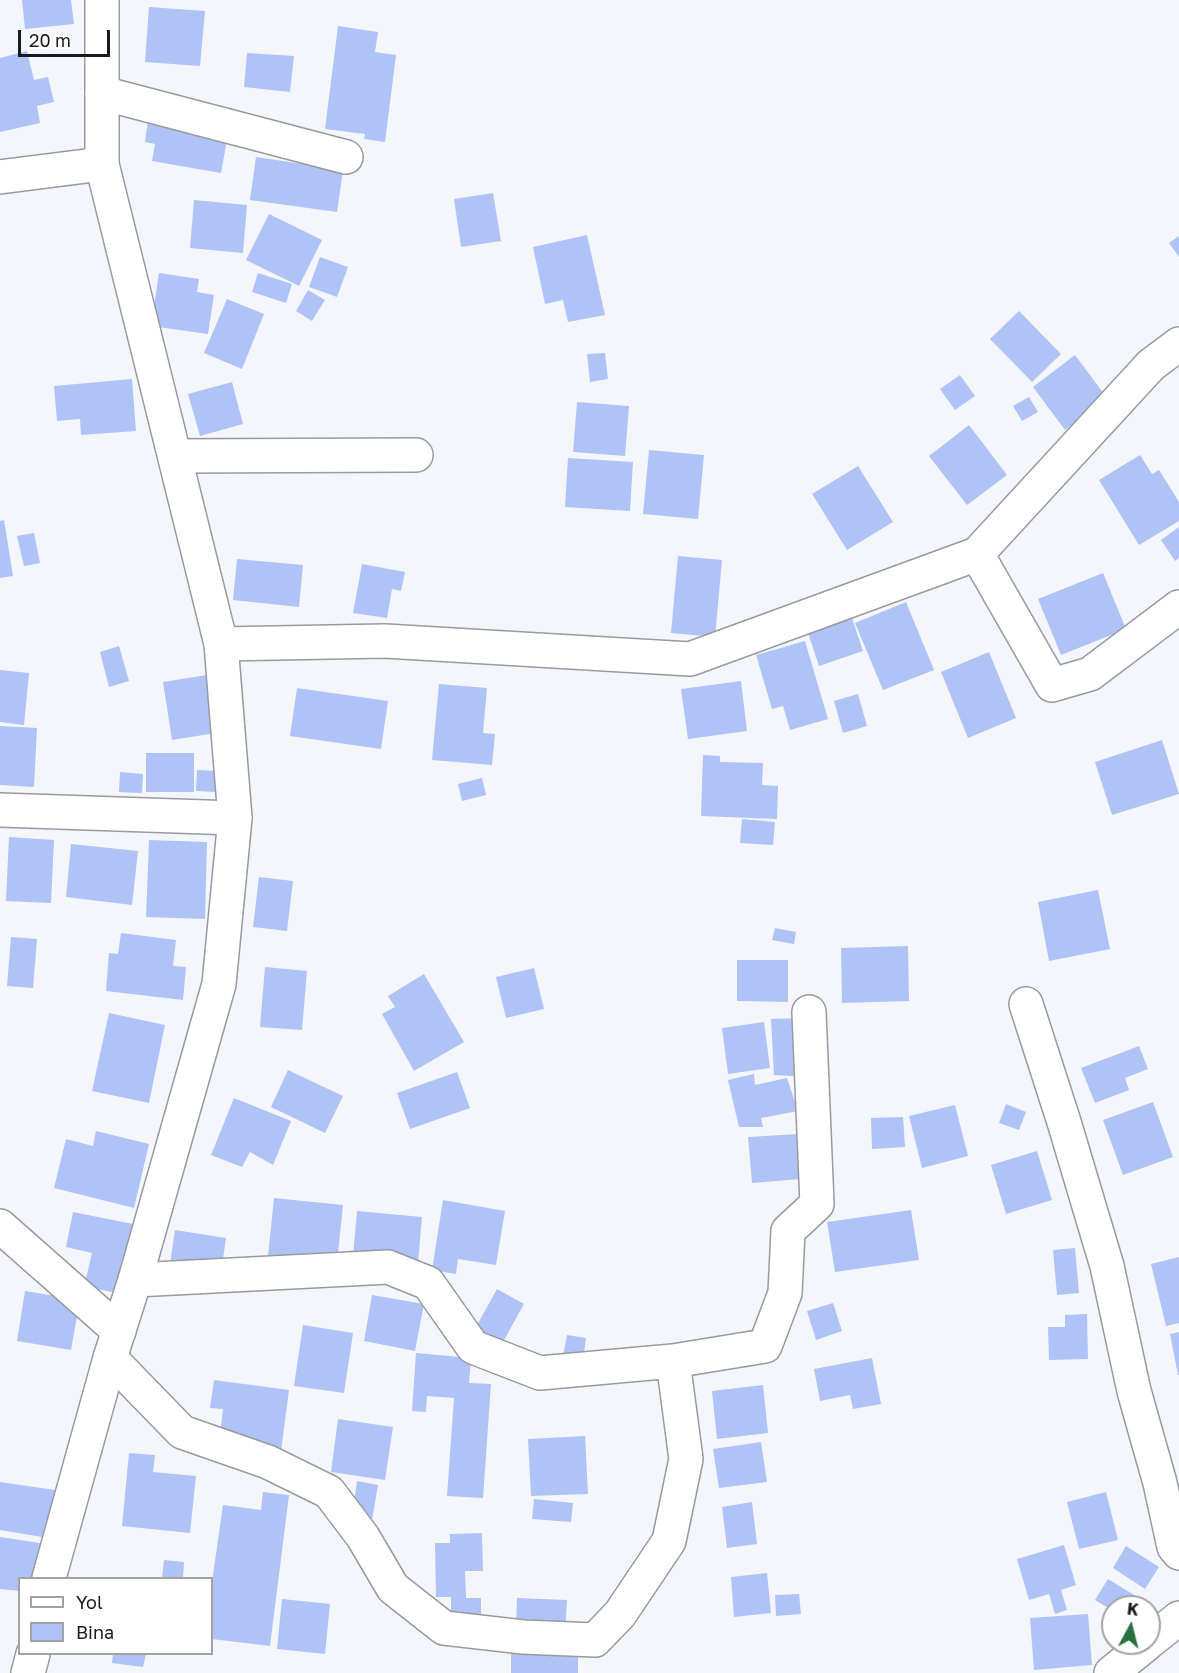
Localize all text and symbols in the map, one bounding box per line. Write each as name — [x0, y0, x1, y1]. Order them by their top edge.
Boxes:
scale bar — [21, 18, 112, 56]
text: 20 m — [29, 29, 71, 51]
legend — [18, 1577, 213, 1655]
text: Yol — [76, 1591, 103, 1613]
north arrow — [1101, 1595, 1161, 1655]
text: K — [1126, 1598, 1140, 1620]
text: Bina — [76, 1621, 114, 1643]

